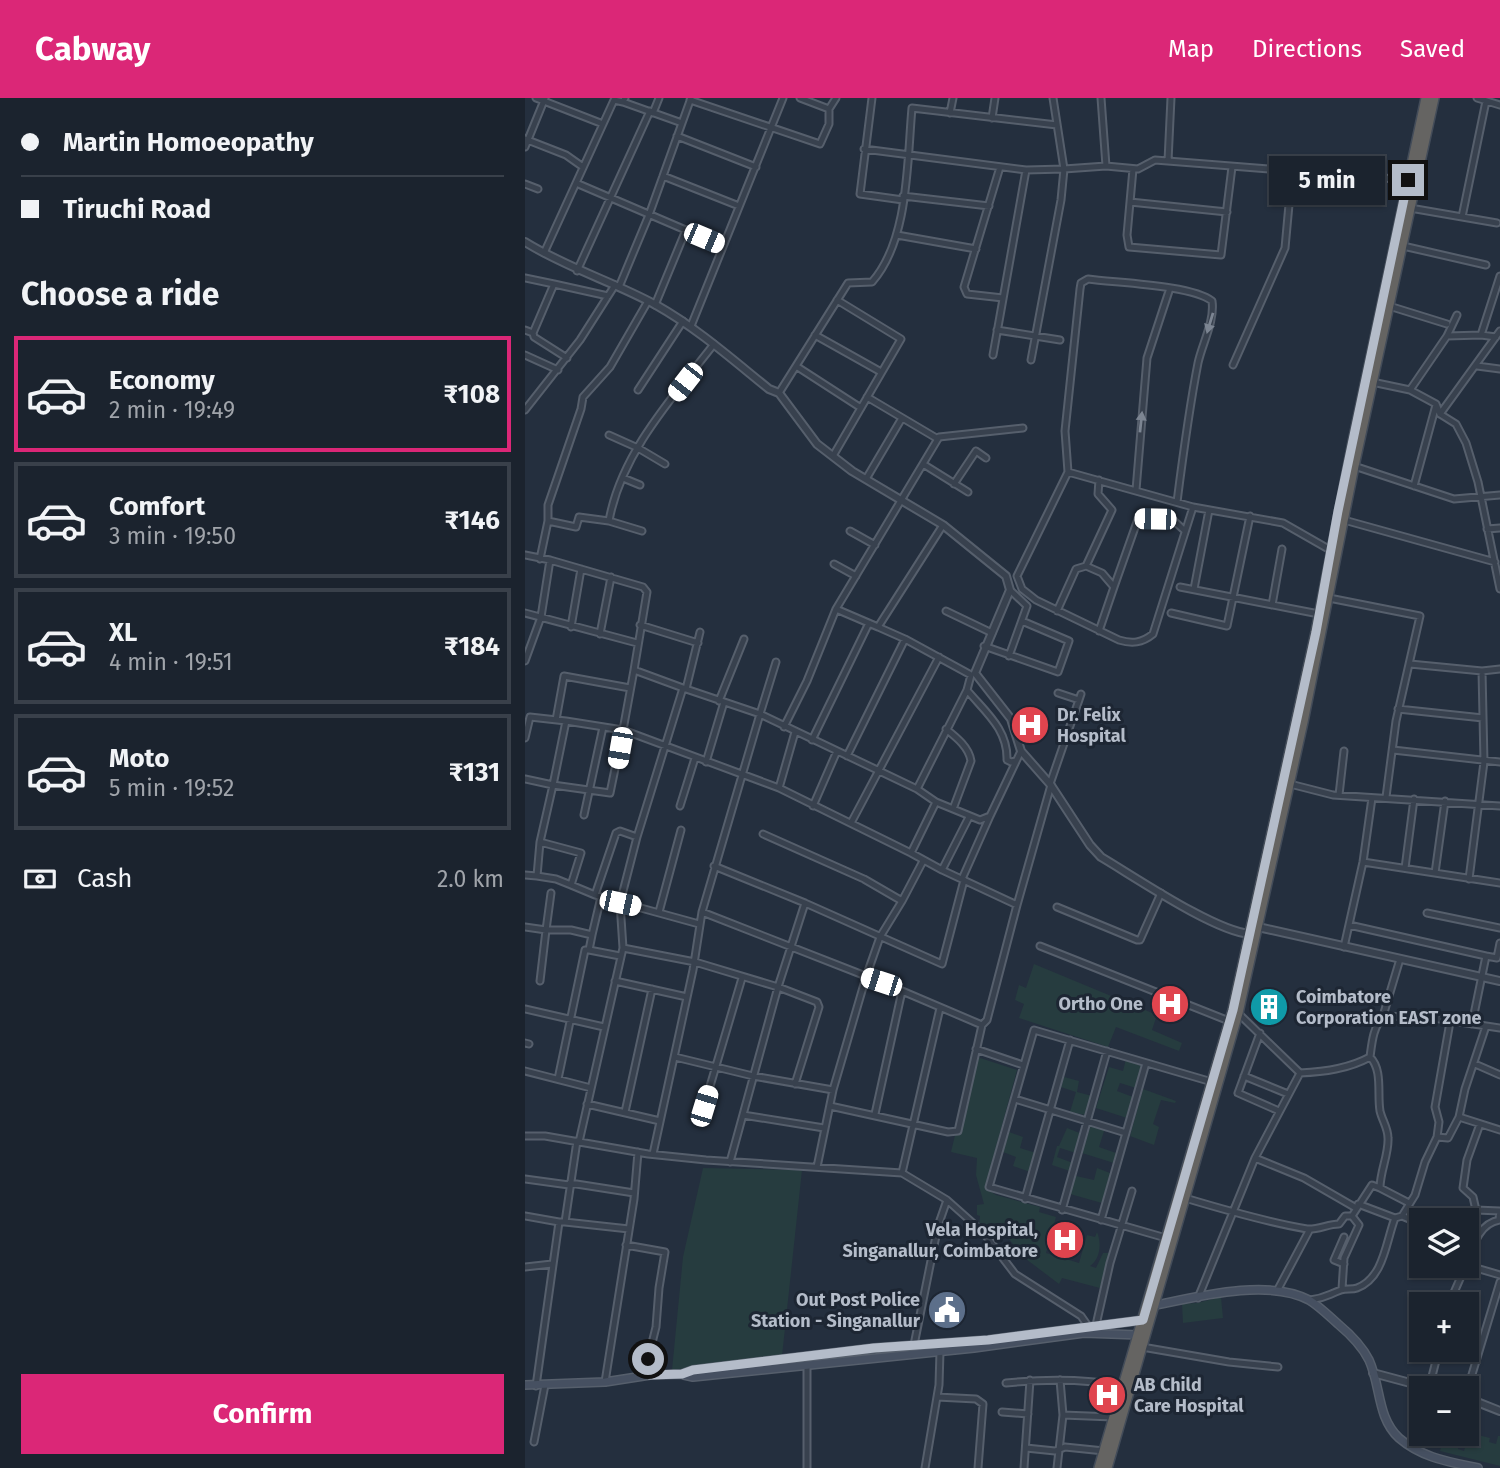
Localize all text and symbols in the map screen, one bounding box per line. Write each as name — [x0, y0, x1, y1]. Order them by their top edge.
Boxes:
text: Cabway — [35, 29, 150, 69]
text: Map — [1168, 35, 1214, 63]
text: Directions — [1252, 35, 1362, 63]
text: Saved — [1400, 35, 1465, 63]
text: Martin Homoeopathy — [63, 127, 314, 158]
callout: 5 min — [1268, 155, 1383, 204]
route end — [1392, 164, 1424, 196]
text: 5 min — [1299, 166, 1355, 194]
text: Tiruchi Road — [63, 194, 211, 225]
car — [681, 220, 728, 256]
text: Choose a ride — [21, 275, 219, 313]
one-way arrow — [1204, 313, 1214, 334]
car — [664, 359, 707, 405]
icon: car — [25, 363, 88, 426]
text: Economy — [109, 365, 215, 396]
text: ₹108 — [444, 379, 500, 410]
text: 2 min · 19:49 — [109, 396, 235, 424]
one-way arrow — [1135, 411, 1146, 433]
icon: car — [25, 489, 88, 552]
text: Comfort — [109, 491, 205, 522]
text: ₹146 — [444, 505, 500, 536]
car — [1134, 508, 1177, 530]
text: 3 min · 19:50 — [109, 522, 236, 550]
icon: car — [25, 615, 88, 678]
text: XL — [109, 617, 137, 648]
text: ₹184 — [444, 631, 500, 662]
text: 4 min · 19:51 — [109, 648, 233, 676]
hospital icon: Dr. Felix Hospital — [1009, 704, 1051, 746]
place label: Dr. Felix Hospital — [1057, 704, 1126, 747]
car — [607, 725, 634, 771]
icon: car — [25, 741, 88, 804]
text: Moto — [109, 743, 169, 774]
text: ₹131 — [449, 757, 500, 788]
text: 5 min · 19:52 — [109, 774, 234, 802]
icon: cash — [21, 860, 59, 898]
text: Cash — [77, 863, 133, 894]
text: 2.0 km — [437, 865, 504, 893]
car — [598, 888, 643, 918]
car — [858, 966, 905, 998]
hospital icon: Ortho One — [1149, 983, 1191, 1025]
building icon: Coimbatore Corporation EAST zone — [1248, 986, 1290, 1028]
place label: Coimbatore Corporation EAST zone — [1296, 986, 1482, 1029]
place label: Ortho One — [1058, 993, 1143, 1015]
car — [688, 1083, 721, 1129]
map controls — [1409, 1208, 1479, 1446]
button: layers — [1409, 1208, 1479, 1278]
place label: Vela Hospital, Singanallur, Coimbatore — [842, 1219, 1038, 1262]
hospital icon: Vela Hospital, Singanallur, Coimbatore — [1044, 1219, 1086, 1261]
place label: Out Post Police Station - Singanallur — [751, 1289, 921, 1332]
public building icon: Out Post Police Station - Singanallur — [926, 1289, 968, 1331]
button: + — [1409, 1292, 1479, 1362]
route start — [632, 1343, 664, 1375]
button: Confirm — [21, 1374, 504, 1454]
hospital icon: AB Child Care Hospital — [1086, 1374, 1128, 1416]
place label: AB Child Care Hospital — [1133, 1374, 1244, 1417]
button: − — [1409, 1376, 1479, 1446]

